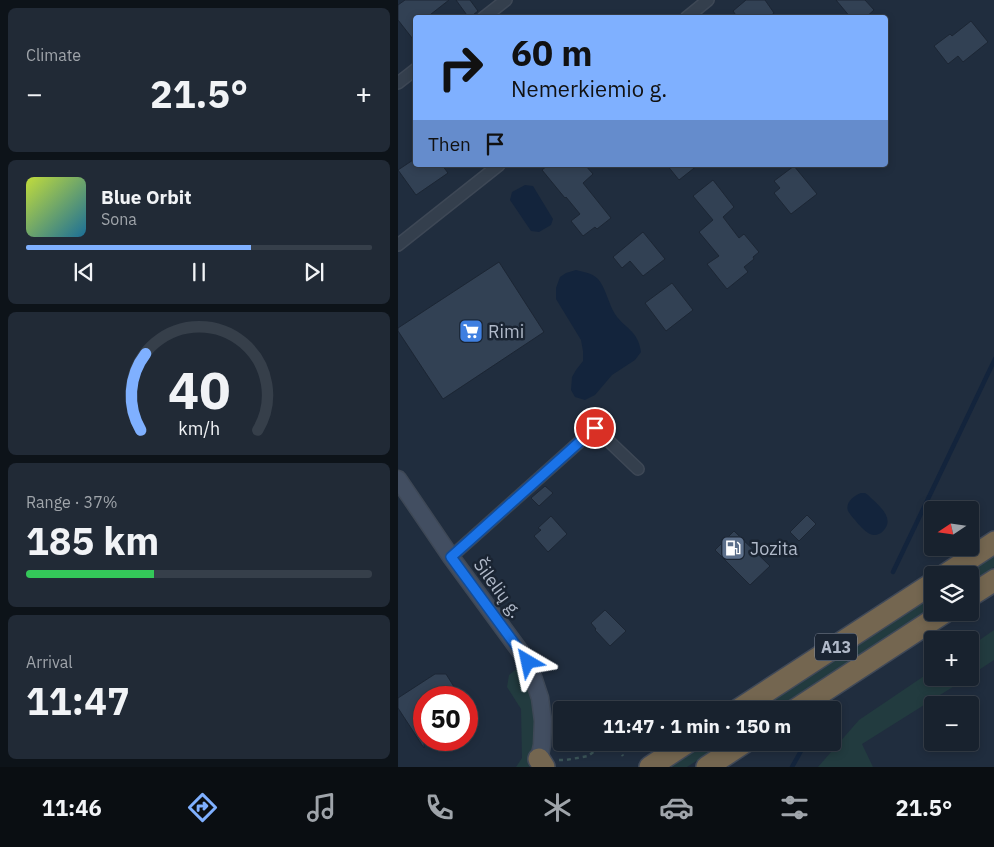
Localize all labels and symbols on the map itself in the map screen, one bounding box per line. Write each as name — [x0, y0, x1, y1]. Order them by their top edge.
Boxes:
supermarket icon: Rimi — [458, 318, 484, 344]
place label: Rimi — [488, 320, 524, 343]
pin — [574, 407, 616, 449]
north arrow — [924, 501, 979, 556]
fuel station icon: Jozita — [720, 535, 746, 561]
place label: Jozita — [750, 537, 798, 560]
street label: Šilelių g. — [469, 553, 528, 622]
road number: A13 — [815, 634, 857, 660]
position arrow — [501, 635, 553, 687]
speed limit sign: 50 — [413, 686, 478, 751]

